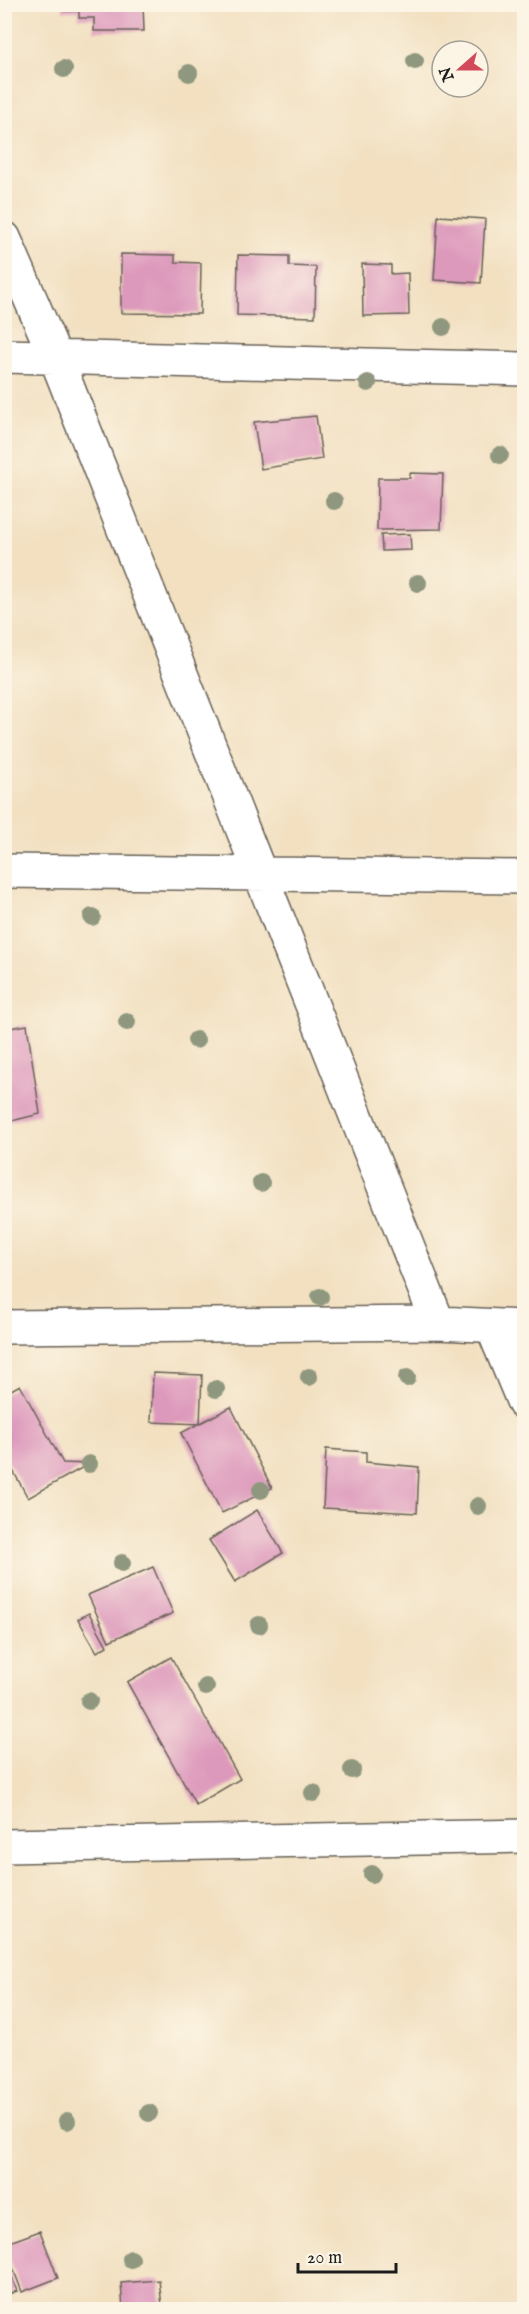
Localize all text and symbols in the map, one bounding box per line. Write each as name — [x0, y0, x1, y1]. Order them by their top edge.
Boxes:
north arrow — [430, 39, 490, 99]
text: N — [436, 63, 460, 85]
scale bar — [298, 2236, 396, 2274]
text: 20 m — [307, 2247, 342, 2270]

